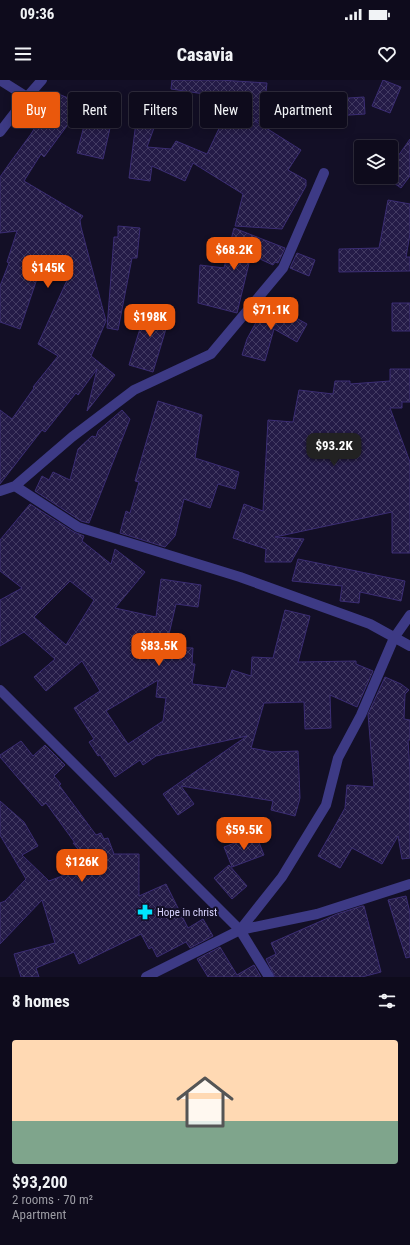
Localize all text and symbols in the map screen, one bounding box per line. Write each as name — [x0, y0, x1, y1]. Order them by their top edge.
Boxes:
text: 09:36 — [20, 5, 54, 23]
icon: menu — [12, 43, 34, 65]
icon: heart — [376, 43, 398, 65]
text: Casavia — [177, 44, 233, 65]
chip: Buy — [12, 92, 60, 128]
chip: Rent — [68, 92, 121, 128]
chip: Filters — [129, 92, 192, 128]
chip: New — [200, 92, 252, 128]
chip: Apartment — [260, 92, 347, 128]
map controls — [354, 140, 398, 184]
button: layers — [354, 140, 398, 184]
pin: $68.2K — [201, 237, 267, 271]
text: $68.2K — [215, 242, 253, 257]
pin: $145K — [20, 255, 76, 289]
text: $145K — [31, 260, 65, 275]
pin: $71.1K — [238, 297, 304, 331]
text: $71.1K — [252, 302, 290, 317]
pin: $198K — [122, 304, 178, 338]
text: $198K — [133, 309, 167, 324]
pin: $93.2K — [301, 433, 367, 467]
text: $93.2K — [315, 438, 353, 453]
pin: $83.5K — [126, 633, 192, 667]
text: $83.5K — [140, 638, 178, 653]
pin: $59.5K — [211, 817, 277, 851]
text: $59.5K — [225, 822, 263, 837]
pin: $126K — [54, 849, 110, 883]
text: $126K — [65, 854, 99, 869]
pharmacy icon: Hope in christ — [136, 903, 154, 921]
place label: Hope in christ — [157, 906, 217, 919]
icon: filters — [376, 990, 398, 1012]
text: 8 homes — [12, 991, 70, 1011]
icon: home — [169, 1066, 241, 1138]
text: $93,200 — [12, 1172, 68, 1192]
text: 2 rooms · 70 m² — [12, 1192, 93, 1207]
text: Apartment — [12, 1207, 66, 1222]

